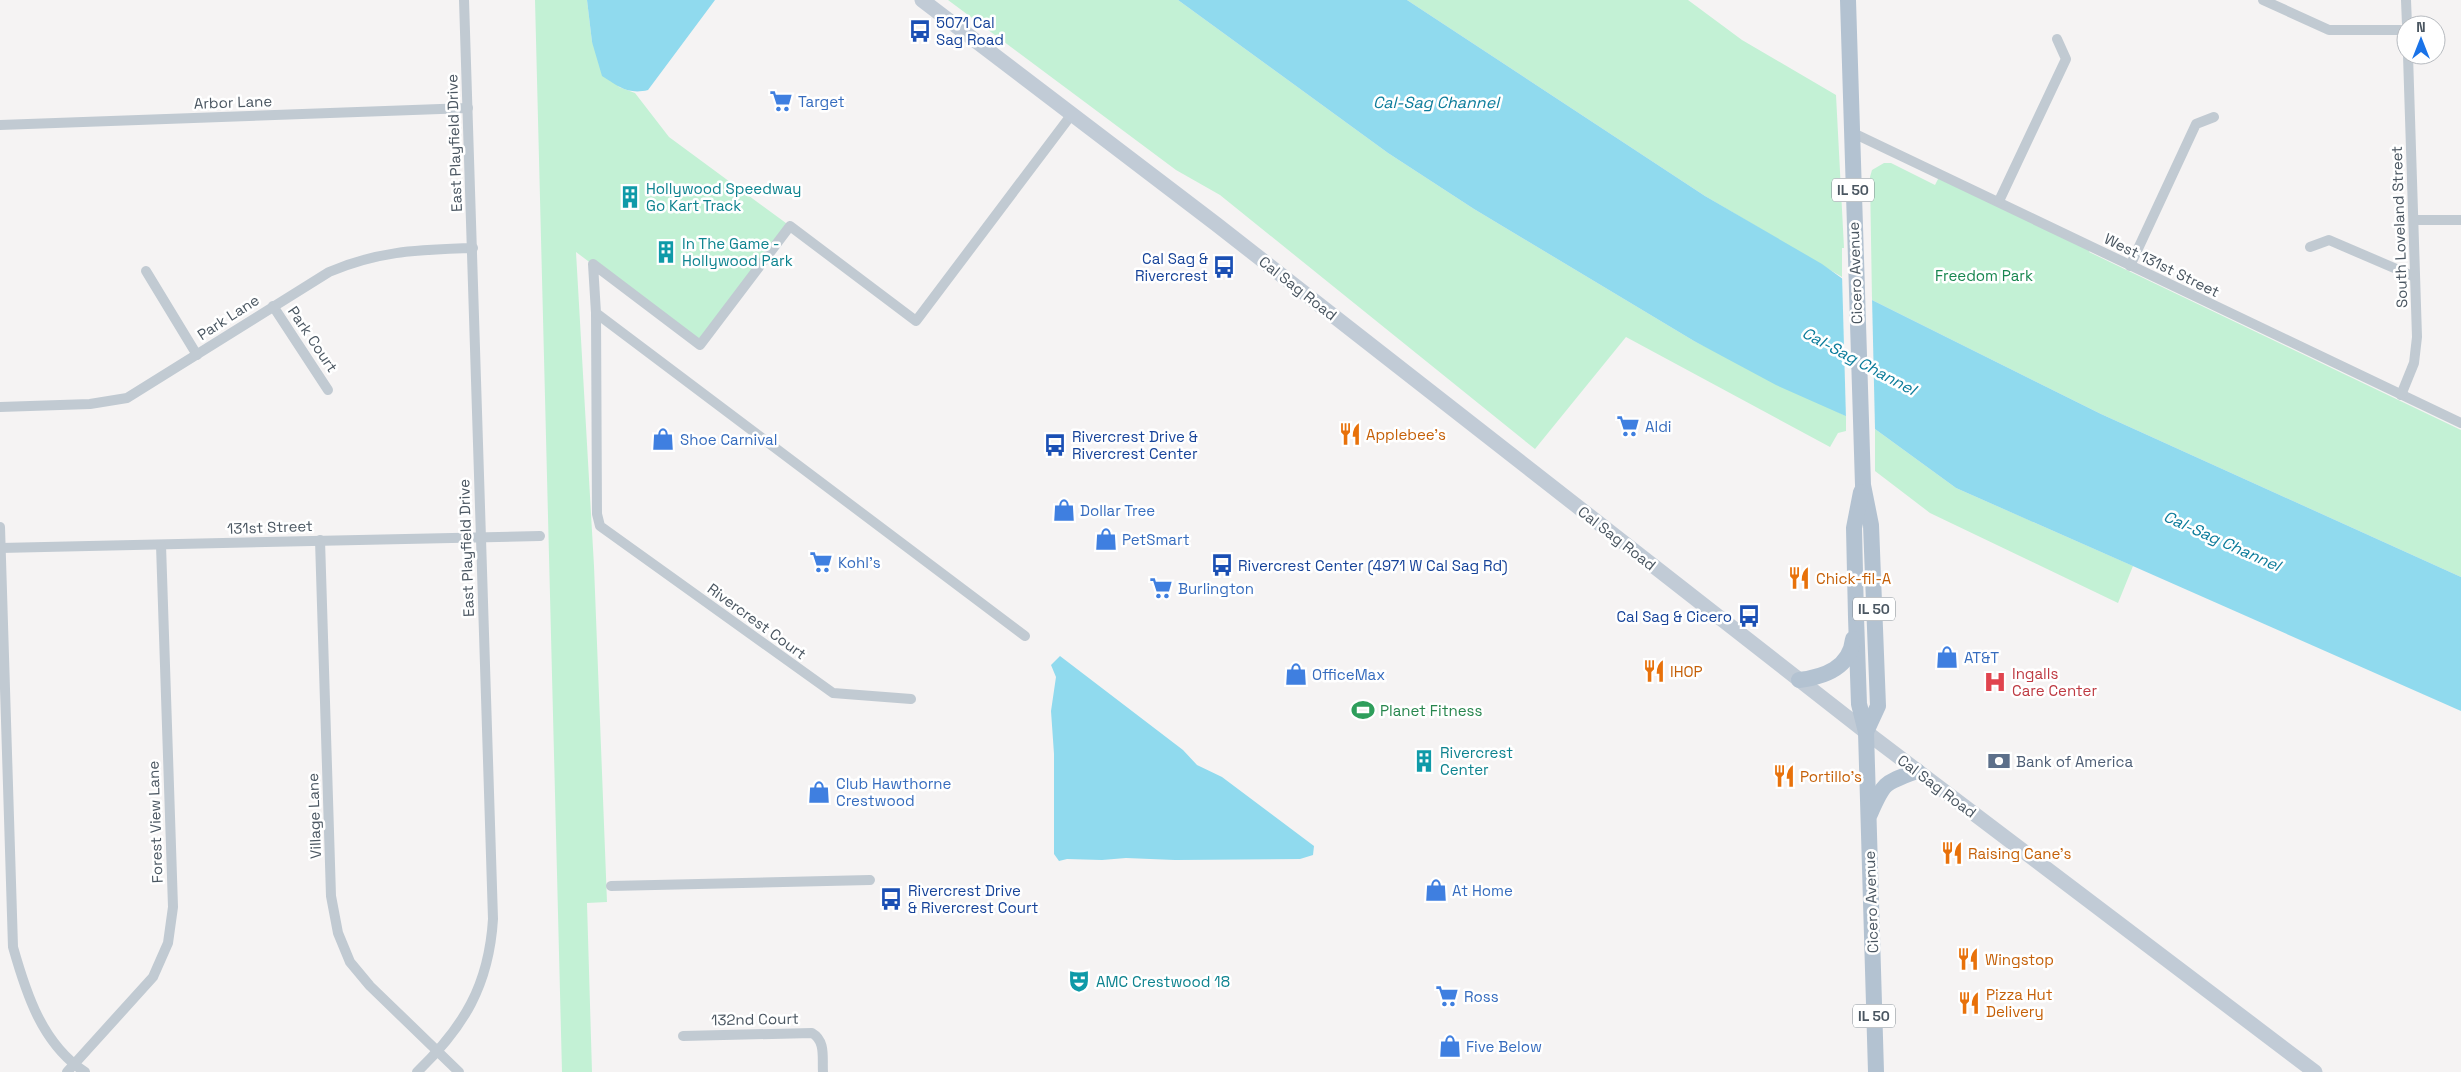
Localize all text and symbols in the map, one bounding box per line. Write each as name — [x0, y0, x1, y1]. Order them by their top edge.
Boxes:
place label: 5071 Cal Sag Road — [936, 13, 1004, 49]
north arrow — [2396, 15, 2446, 65]
bus stop icon: 5071 Cal Sag Road — [907, 18, 933, 44]
text: N — [2416, 18, 2426, 36]
street label: East Playfield Drive — [442, 74, 466, 212]
supermarket icon: Target — [768, 88, 794, 114]
street label: Arbor Lane — [193, 91, 273, 113]
place label: Target — [798, 92, 845, 111]
water label: Cal-Sag Channel — [1373, 92, 1501, 113]
street label: South Loveland Street — [2387, 146, 2411, 308]
road number: IL 50 — [1832, 178, 1874, 202]
place label: Hollywood Speedway Go Kart Track — [646, 179, 801, 215]
building icon: Hollywood Speedway Go Kart Track — [617, 184, 643, 210]
street label: Cicero Avenue — [1844, 221, 1866, 325]
street label: West 131st Street — [2101, 229, 2223, 301]
place label: In The Game - Hollywood Park — [682, 234, 793, 270]
building icon: In The Game - Hollywood Park — [653, 239, 679, 265]
place label: Cal Sag & Rivercrest — [1135, 249, 1208, 285]
street label: Cal Sag Road — [1255, 252, 1341, 324]
bus stop icon: Cal Sag & Rivercrest — [1211, 254, 1237, 280]
park label: Freedom Park — [1935, 266, 2033, 285]
street label: Park Lane — [193, 290, 263, 344]
street label: Park Court — [284, 302, 342, 376]
water label: Cal-Sag Channel — [1798, 322, 1921, 401]
supermarket icon: Aldi — [1615, 413, 1641, 439]
place label: Aldi — [1645, 417, 1671, 436]
restaurant icon: Applebee's — [1337, 421, 1363, 447]
place label: Applebee's — [1366, 425, 1446, 444]
shop icon: Shoe Carnival — [650, 426, 676, 452]
place label: Rivercrest Drive & Rivercrest Center — [1072, 427, 1198, 463]
place label: Shoe Carnival — [680, 430, 777, 449]
bus stop icon: Rivercrest Drive & Rivercrest Center — [1042, 432, 1068, 458]
street label: East Playfield Drive — [454, 479, 478, 617]
shop icon: Dollar Tree — [1051, 497, 1077, 523]
place label: Dollar Tree — [1080, 501, 1155, 520]
street label: Cal Sag Road — [1574, 502, 1660, 574]
water label: Cal-Sag Channel — [2160, 506, 2286, 577]
street label: 131st Street — [227, 516, 313, 538]
shop icon: PetSmart — [1093, 526, 1119, 552]
place label: PetSmart — [1122, 530, 1190, 549]
supermarket icon: Kohl's — [808, 549, 834, 575]
bus stop icon: Rivercrest Center (4971 W Cal Sag Rd) — [1209, 552, 1235, 578]
place label: Kohl's — [838, 553, 881, 572]
place label: Rivercrest Center (4971 W Cal Sag Rd) — [1238, 556, 1508, 576]
restaurant icon: Chick-fil-A — [1786, 565, 1812, 591]
place label: Chick-fil-A — [1816, 569, 1892, 588]
supermarket icon: Burlington — [1148, 575, 1174, 601]
street label: Rivercrest Court — [704, 579, 810, 663]
place label: Burlington — [1178, 579, 1254, 598]
road number: IL 50 — [1853, 598, 1895, 620]
bus stop icon: Cal Sag & Cicero — [1736, 603, 1762, 629]
place label: Cal Sag & Cicero — [1616, 607, 1732, 626]
shop icon: AT&T — [1934, 644, 1960, 670]
place label: AT&T — [1964, 648, 1999, 667]
restaurant icon: IHOP — [1641, 658, 1667, 684]
shop icon: OfficeMax — [1283, 661, 1309, 687]
place label: IHOP — [1670, 662, 1703, 681]
place label: Ingalls Care Center — [2012, 664, 2097, 700]
place label: OfficeMax — [1312, 665, 1385, 684]
hospital icon: Ingalls Care Center — [1982, 669, 2008, 695]
sports icon: Planet Fitness — [1350, 697, 1376, 723]
place label: Planet Fitness — [1380, 701, 1483, 720]
place label: Rivercrest Center — [1440, 743, 1513, 779]
building icon: Rivercrest Center — [1411, 748, 1437, 774]
bank icon: Bank of America — [1986, 748, 2012, 774]
street label: Cal Sag Road — [1894, 750, 1980, 822]
place label: Bank of America — [2016, 752, 2133, 771]
street label: Forest View Lane — [143, 760, 167, 883]
restaurant icon: Portillo's — [1771, 763, 1797, 789]
place label: Portillo's — [1800, 767, 1862, 786]
street label: Village Lane — [303, 773, 325, 859]
place label: Club Hawthorne Crestwood — [836, 774, 952, 810]
shop icon: Club Hawthorne Crestwood — [806, 779, 832, 805]
restaurant icon: Raising Cane's — [1939, 840, 1965, 866]
place label: Raising Cane's — [1968, 844, 2072, 863]
street label: Cicero Avenue — [1860, 850, 1882, 954]
shop icon: At Home — [1423, 877, 1449, 903]
place label: Rivercrest Drive & Rivercrest Court — [908, 881, 1039, 917]
place label: At Home — [1452, 881, 1513, 900]
bus stop icon: Rivercrest Drive & Rivercrest Court — [878, 886, 904, 912]
restaurant icon: Wingstop — [1955, 946, 1981, 972]
place label: Wingstop — [1985, 950, 2054, 969]
theatre icon: AMC Crestwood 18 — [1066, 968, 1092, 994]
place label: AMC Crestwood 18 — [1096, 972, 1230, 991]
supermarket icon: Ross — [1434, 983, 1460, 1009]
place label: Pizza Hut Delivery — [1986, 985, 2053, 1021]
place label: Ross — [1464, 987, 1499, 1006]
restaurant icon: Pizza Hut Delivery — [1956, 990, 1982, 1016]
road number: IL 50 — [1853, 1004, 1895, 1028]
street label: 132nd Court — [711, 1009, 799, 1029]
shop icon: Five Below — [1437, 1033, 1463, 1059]
place label: Five Below — [1466, 1037, 1542, 1056]

